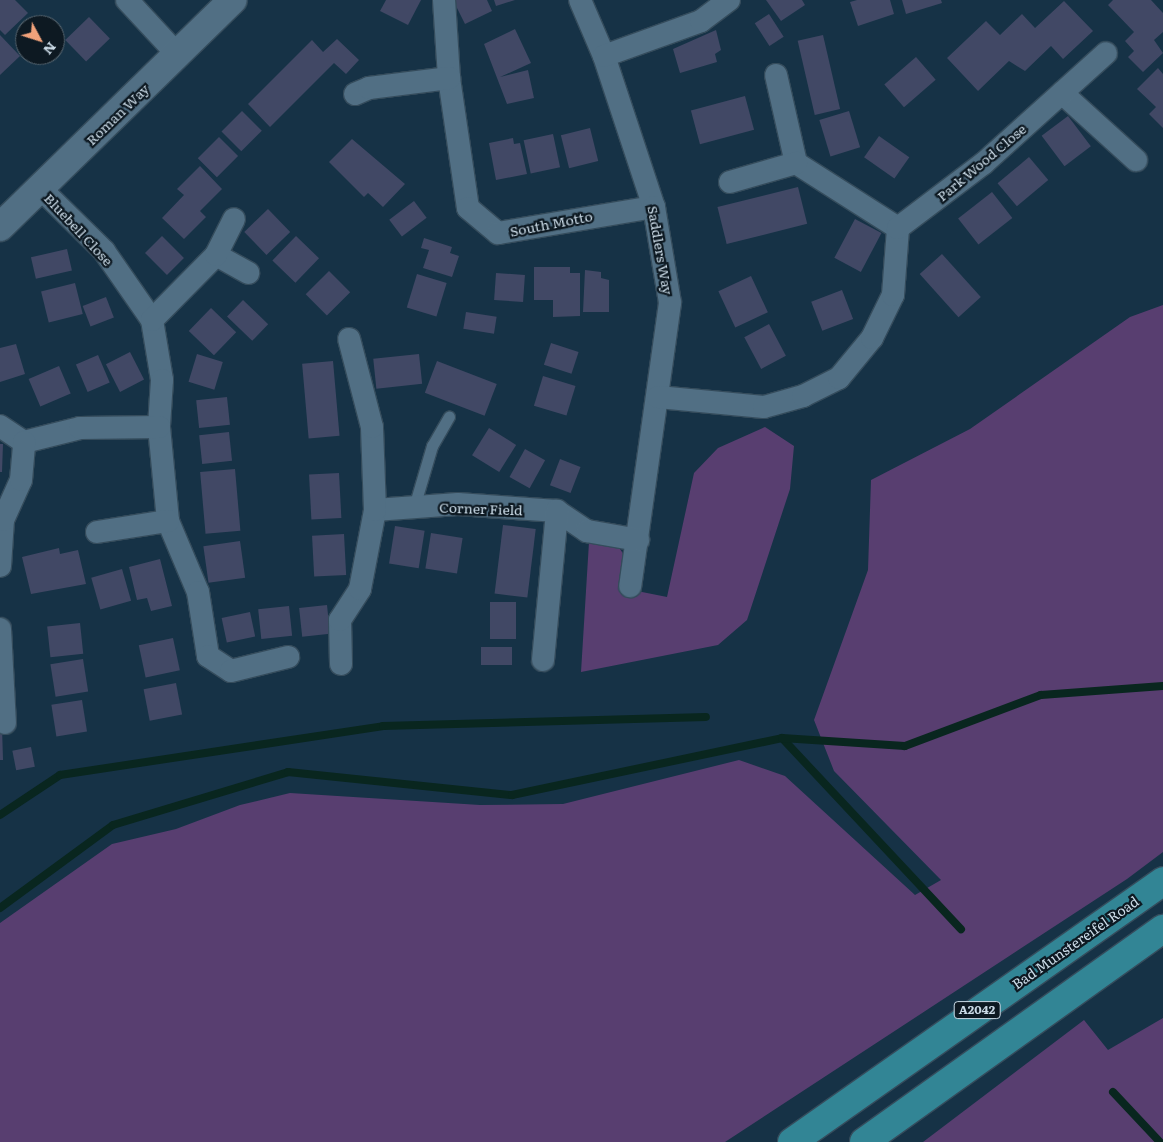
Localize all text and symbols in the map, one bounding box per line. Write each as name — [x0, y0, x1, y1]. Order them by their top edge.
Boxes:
north arrow — [15, 15, 65, 65]
text: N — [39, 38, 62, 60]
street label: Roman Way — [82, 80, 152, 148]
street label: Park Wood Close — [933, 120, 1029, 204]
street label: Bluebell Close — [41, 189, 117, 269]
street label: Saddlers Way — [645, 204, 677, 296]
street label: South Motto — [508, 207, 594, 239]
street label: Corner Field — [439, 498, 523, 518]
street label: Bad Munstereifel Road — [1009, 892, 1141, 992]
road number: A2042 — [953, 1000, 1001, 1020]

